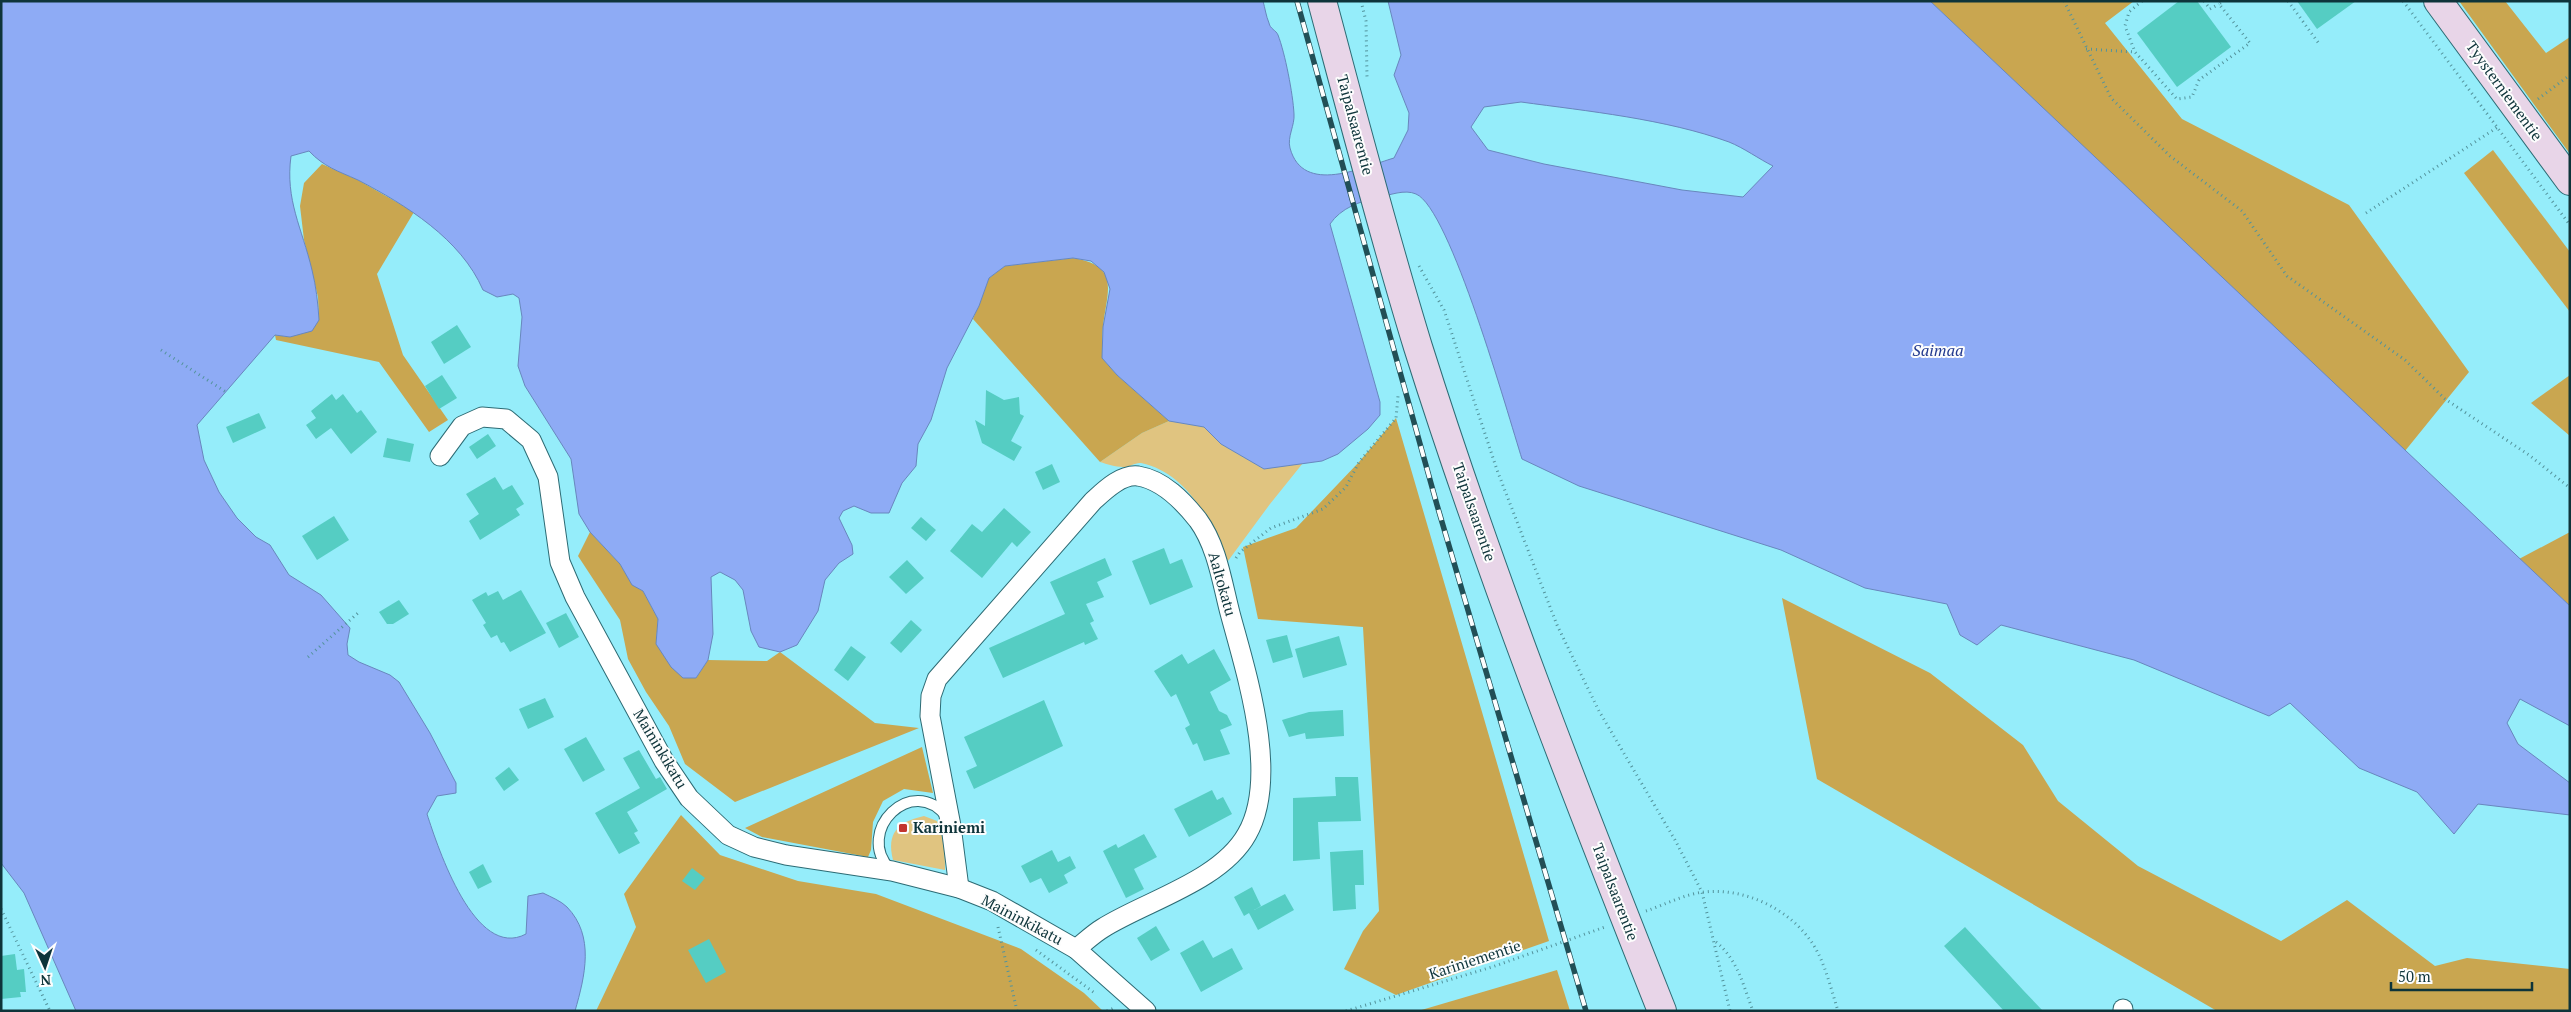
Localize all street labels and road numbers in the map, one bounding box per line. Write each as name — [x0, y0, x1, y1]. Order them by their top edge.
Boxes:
street label: Tyysterniementie — [2462, 37, 2548, 144]
street label: Taipalsaarentie — [1333, 72, 1379, 177]
street label: Taipalsaarentie — [1449, 460, 1501, 564]
street label: Aaltokatu — [1204, 549, 1242, 618]
street label: Maininkikatu — [629, 705, 693, 792]
street label: Taipalsaarentie — [1588, 840, 1644, 943]
street label: Maininkikatu — [978, 889, 1067, 949]
street label: Kariniementie — [1426, 935, 1523, 983]

